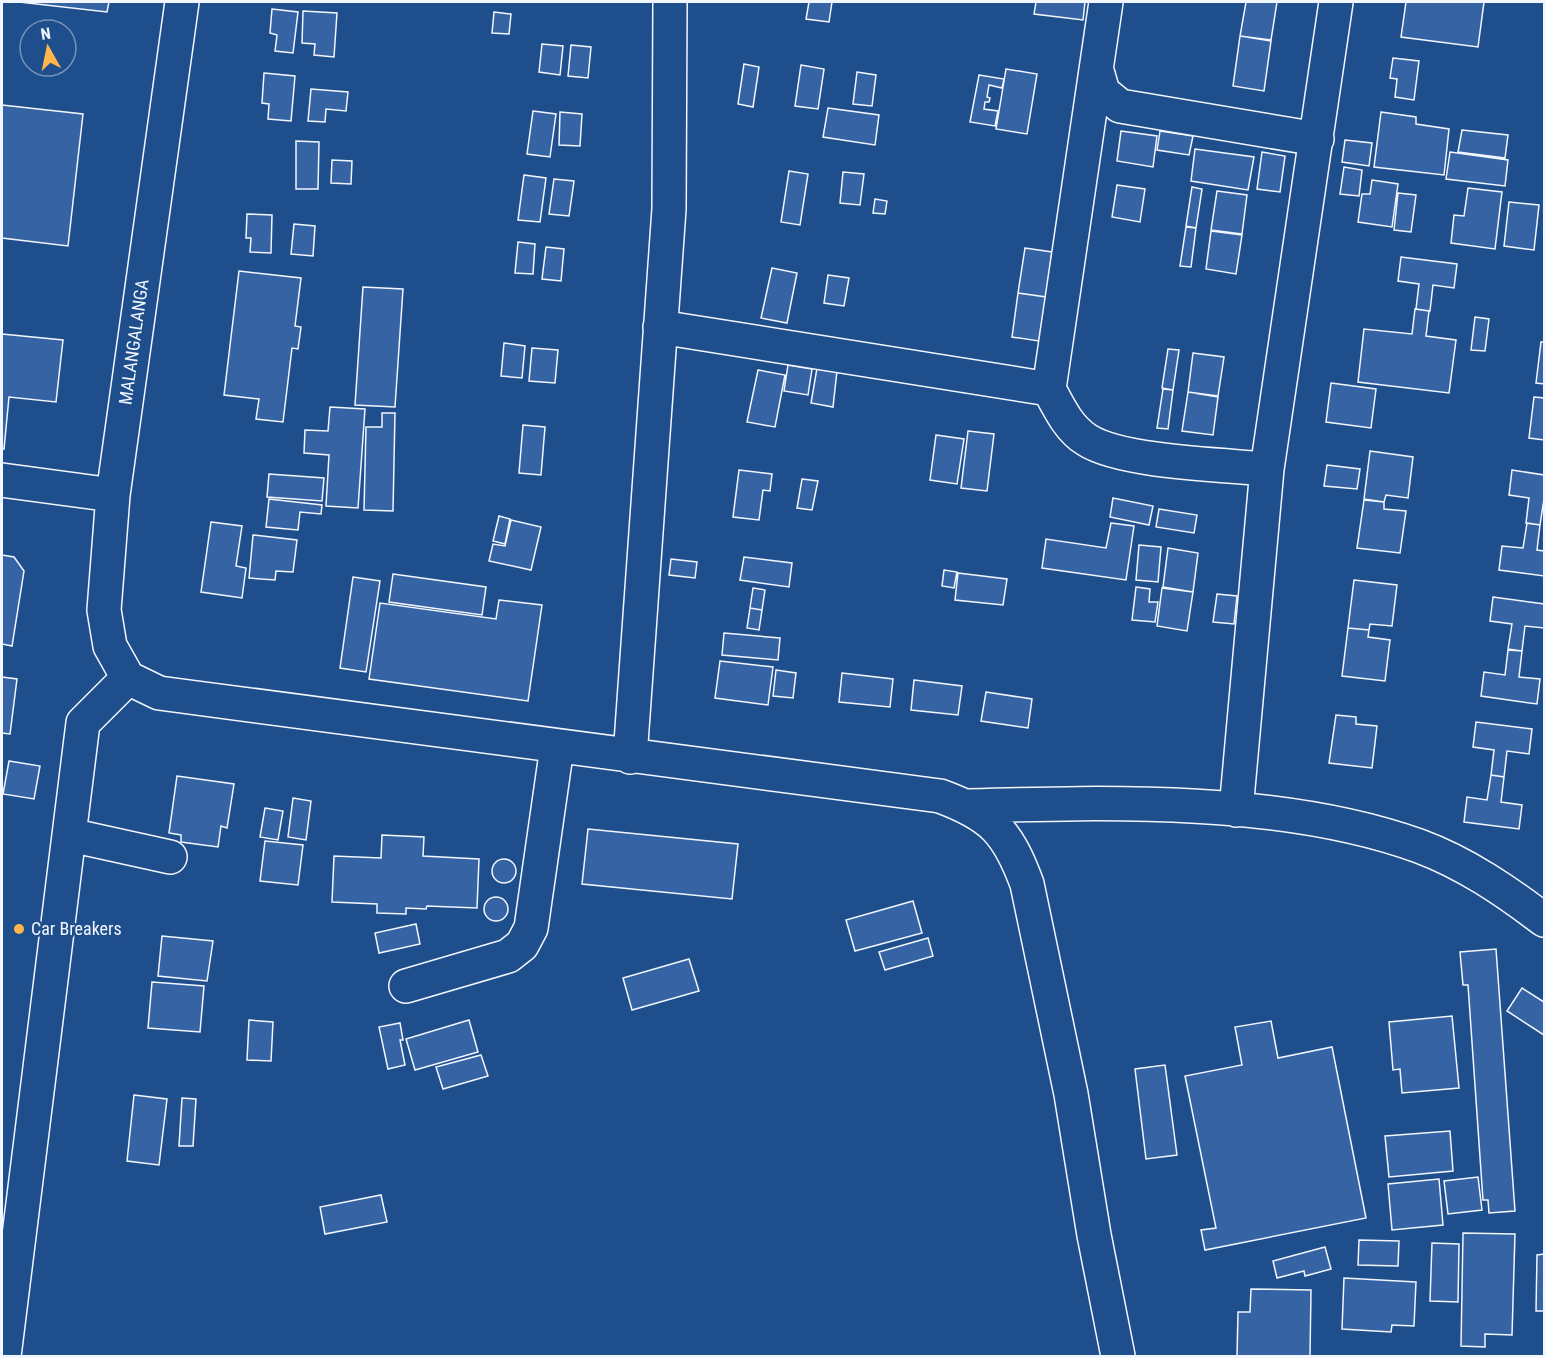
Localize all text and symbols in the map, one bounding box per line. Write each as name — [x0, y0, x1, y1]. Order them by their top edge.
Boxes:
north arrow — [18, 18, 78, 78]
text: N — [39, 24, 52, 44]
street label: MALANGALANGA — [114, 277, 153, 406]
place label: Car Breakers — [31, 918, 122, 939]
marker: Car Breakers — [12, 922, 26, 936]

